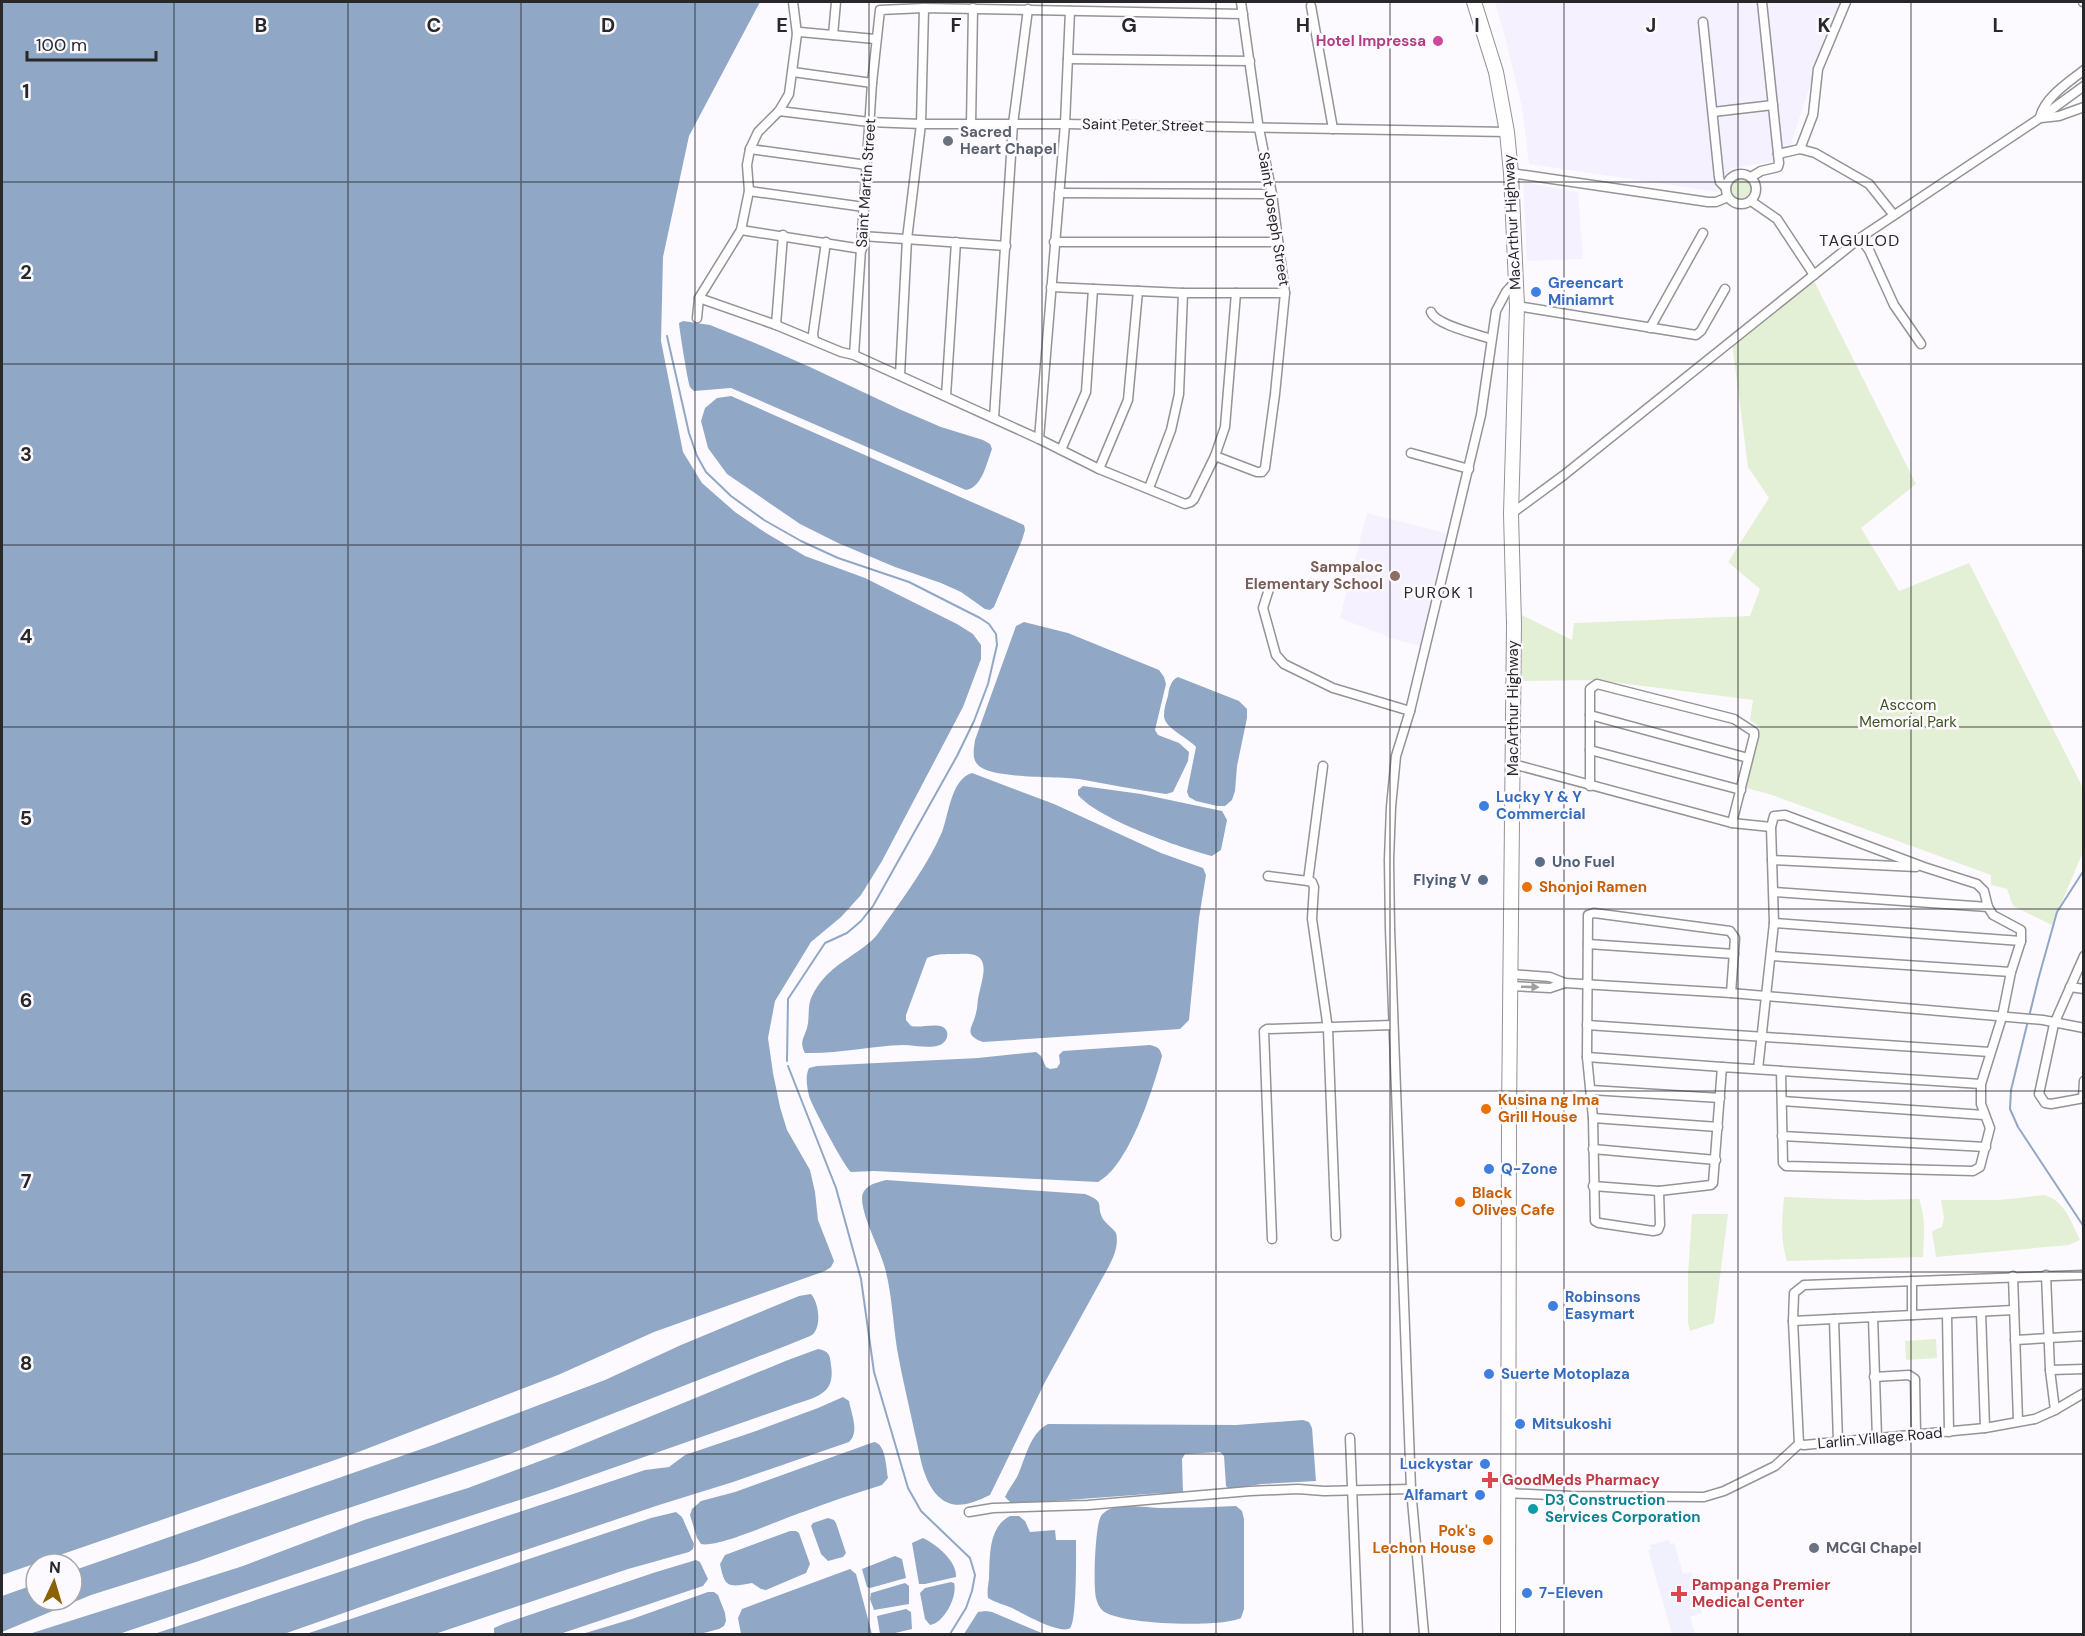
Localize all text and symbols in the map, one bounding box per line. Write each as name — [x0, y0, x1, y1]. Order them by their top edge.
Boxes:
text: B — [255, 12, 267, 38]
text: C — [427, 12, 441, 38]
text: D — [601, 12, 615, 38]
text: E — [776, 12, 788, 38]
text: F — [950, 12, 962, 38]
text: G — [1121, 12, 1137, 38]
text: H — [1296, 12, 1310, 38]
text: I — [1474, 12, 1480, 38]
text: J — [1646, 12, 1656, 38]
text: K — [1817, 12, 1831, 38]
text: L — [1992, 12, 2004, 38]
scale bar — [27, 24, 156, 62]
place label: Hotel Impressa — [1316, 31, 1426, 51]
text: 100 m — [36, 33, 87, 57]
marker: Hotel Impressa — [1431, 34, 1445, 48]
text: 1 — [22, 78, 30, 104]
street label: Saint Peter Street — [1082, 114, 1204, 136]
street label: Saint Martin Street — [851, 117, 881, 248]
place label: Sacred Heart Chapel — [960, 122, 1057, 159]
marker: Sacred Heart Chapel — [941, 134, 955, 148]
street label: Saint Joseph Street — [1253, 150, 1295, 288]
street label: MacArthur Highway — [1498, 153, 1526, 290]
district label: TAGULOD — [1819, 230, 1901, 251]
text: 2 — [20, 259, 32, 285]
place label: Greencart Miniamrt — [1548, 273, 1624, 310]
marker: Greencart Miniamrt — [1529, 285, 1543, 299]
text: 3 — [20, 441, 32, 467]
place label: Sampaloc Elementary School — [1245, 557, 1383, 594]
marker: Sampaloc Elementary School — [1388, 569, 1402, 583]
district label: PUROK 1 — [1404, 582, 1474, 603]
text: 4 — [20, 623, 33, 649]
street label: MacArthur Highway — [1503, 639, 1523, 776]
park label: Asccom Memorial Park — [1859, 695, 1957, 732]
place label: Lucky Y & Y Commercial — [1496, 787, 1586, 824]
marker: Lucky Y & Y Commercial — [1477, 799, 1491, 813]
text: 5 — [20, 805, 32, 831]
place label: Uno Fuel — [1552, 852, 1615, 872]
marker: Uno Fuel — [1533, 855, 1547, 869]
place label: Flying V — [1413, 870, 1471, 890]
marker: Flying V — [1476, 873, 1490, 887]
place label: Shonjoi Ramen — [1539, 877, 1647, 897]
marker: Shonjoi Ramen — [1520, 880, 1534, 894]
one-way arrow — [1521, 983, 1540, 992]
text: 6 — [20, 987, 32, 1013]
place label: Kusina ng Ima Grill House — [1498, 1090, 1599, 1127]
marker: Kusina ng Ima Grill House — [1479, 1102, 1493, 1116]
place label: Q-Zone — [1501, 1159, 1558, 1179]
marker: Q-Zone — [1482, 1162, 1496, 1176]
text: 7 — [21, 1168, 32, 1194]
place label: Black Olives Cafe — [1472, 1183, 1555, 1220]
marker: Black Olives Cafe — [1453, 1195, 1467, 1209]
place label: Robinsons Easymart — [1565, 1287, 1641, 1324]
marker: Robinsons Easymart — [1546, 1299, 1560, 1313]
text: 8 — [20, 1350, 32, 1376]
place label: Suerte Motoplaza — [1501, 1364, 1630, 1384]
marker: Suerte Motoplaza — [1482, 1367, 1496, 1381]
place label: Mitsukoshi — [1532, 1414, 1612, 1434]
marker: Mitsukoshi — [1513, 1417, 1527, 1431]
street label: Larlin Village Road — [1817, 1423, 1943, 1453]
place label: Luckystar — [1400, 1454, 1473, 1474]
marker: Luckystar — [1478, 1457, 1492, 1471]
place label: GoodMeds Pharmacy — [1502, 1470, 1660, 1490]
marker: GoodMeds Pharmacy — [1483, 1473, 1497, 1487]
place label: Alfamart — [1404, 1485, 1468, 1505]
marker: Alfamart — [1473, 1488, 1487, 1502]
place label: D3 Construction Services Corporation — [1545, 1490, 1701, 1527]
marker: D3 Construction Services Corporation — [1526, 1502, 1540, 1516]
place label: Pok's Lechon House — [1373, 1521, 1476, 1558]
marker: Pok's Lechon House — [1481, 1533, 1495, 1547]
place label: MCGI Chapel — [1826, 1538, 1922, 1558]
marker: MCGI Chapel — [1807, 1541, 1821, 1555]
north arrow — [24, 1552, 84, 1612]
text: N — [48, 1557, 62, 1578]
place label: Pampanga Premier Medical Center — [1692, 1575, 1830, 1612]
place label: 7-Eleven — [1539, 1583, 1603, 1603]
marker: Pampanga Premier Medical Center — [1670, 1585, 1688, 1603]
marker: 7-Eleven — [1520, 1586, 1534, 1600]

